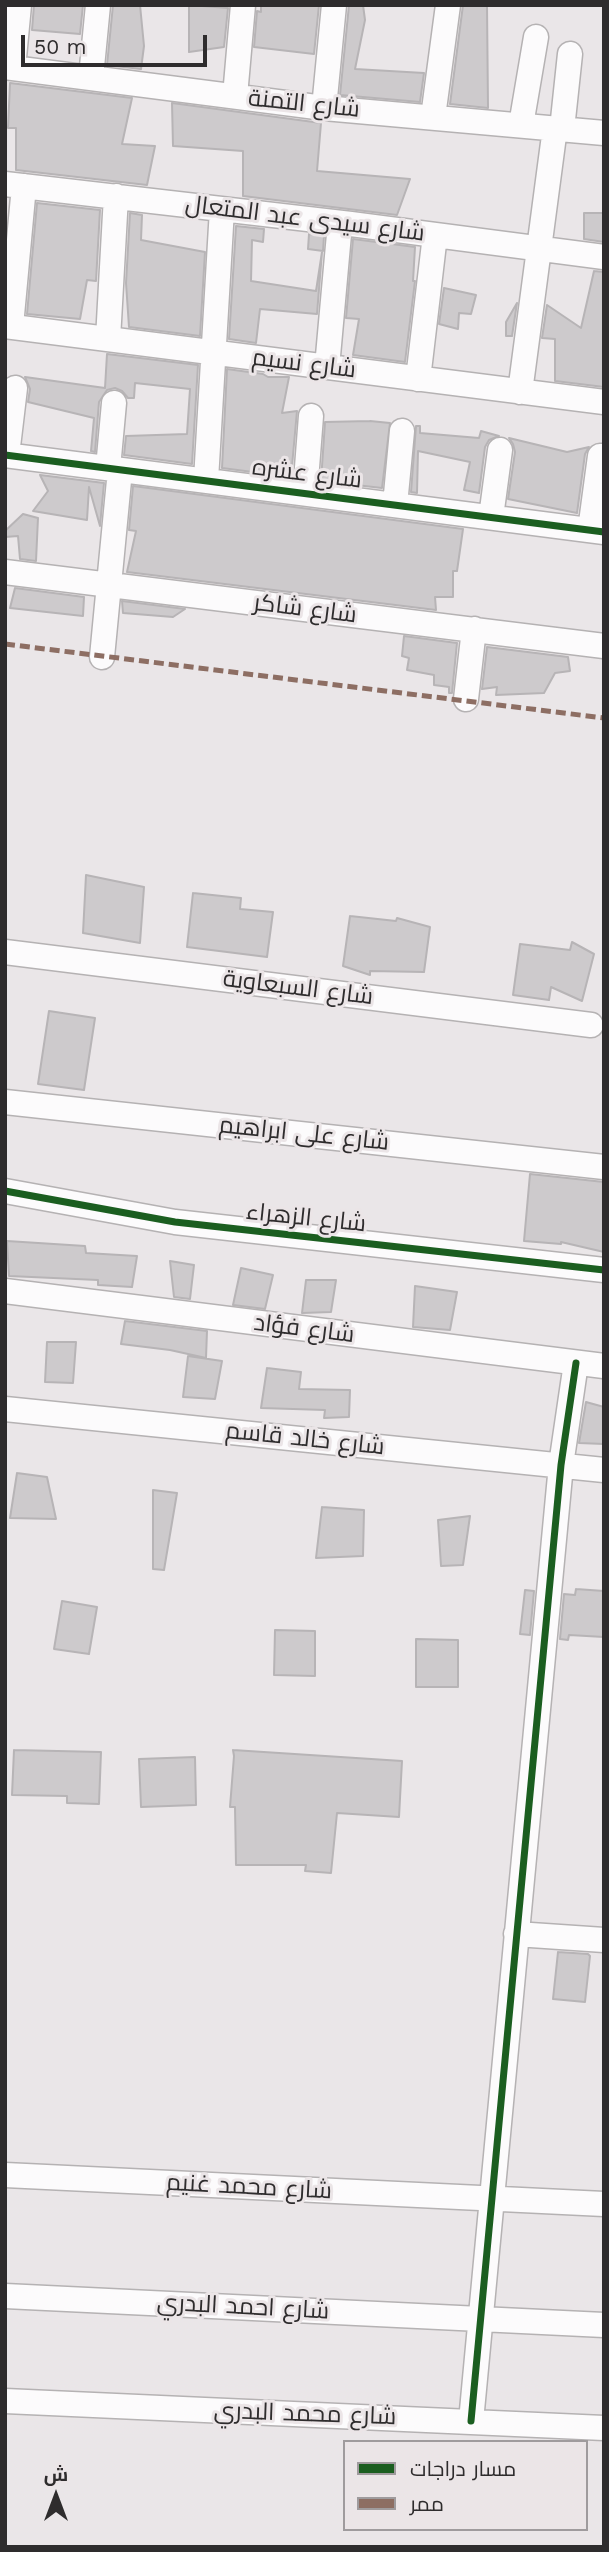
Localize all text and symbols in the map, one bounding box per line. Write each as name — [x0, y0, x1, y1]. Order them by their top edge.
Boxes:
scale bar — [24, 21, 210, 65]
text: 50 m — [34, 34, 86, 59]
street label: شارع التمنة — [247, 84, 361, 124]
street label: شارع سيدى عبد المتعال — [184, 190, 426, 248]
street label: شارع نسيم — [250, 343, 358, 385]
street label: شارع عشره — [250, 453, 364, 495]
street label: شارع شاكر — [252, 588, 358, 630]
street label: شارع السبعاوية — [221, 964, 375, 1012]
street label: شارع على ابراهيم — [218, 1111, 390, 1157]
street label: شارع الزهراء — [244, 1197, 368, 1239]
street label: شارع فؤاد — [252, 1309, 356, 1349]
street label: شارع خالد قاسم — [224, 1416, 386, 1462]
street label: شارع محمد غنيم — [165, 2168, 333, 2206]
street label: شارع احمد البدري — [156, 2288, 330, 2326]
street label: شارع محمد البدري — [213, 2396, 397, 2432]
legend — [343, 2440, 588, 2531]
text: مسار دراجات — [410, 2456, 516, 2481]
north arrow — [21, 2461, 91, 2531]
text: ش — [44, 2463, 68, 2486]
text: ممر — [410, 2491, 444, 2516]

